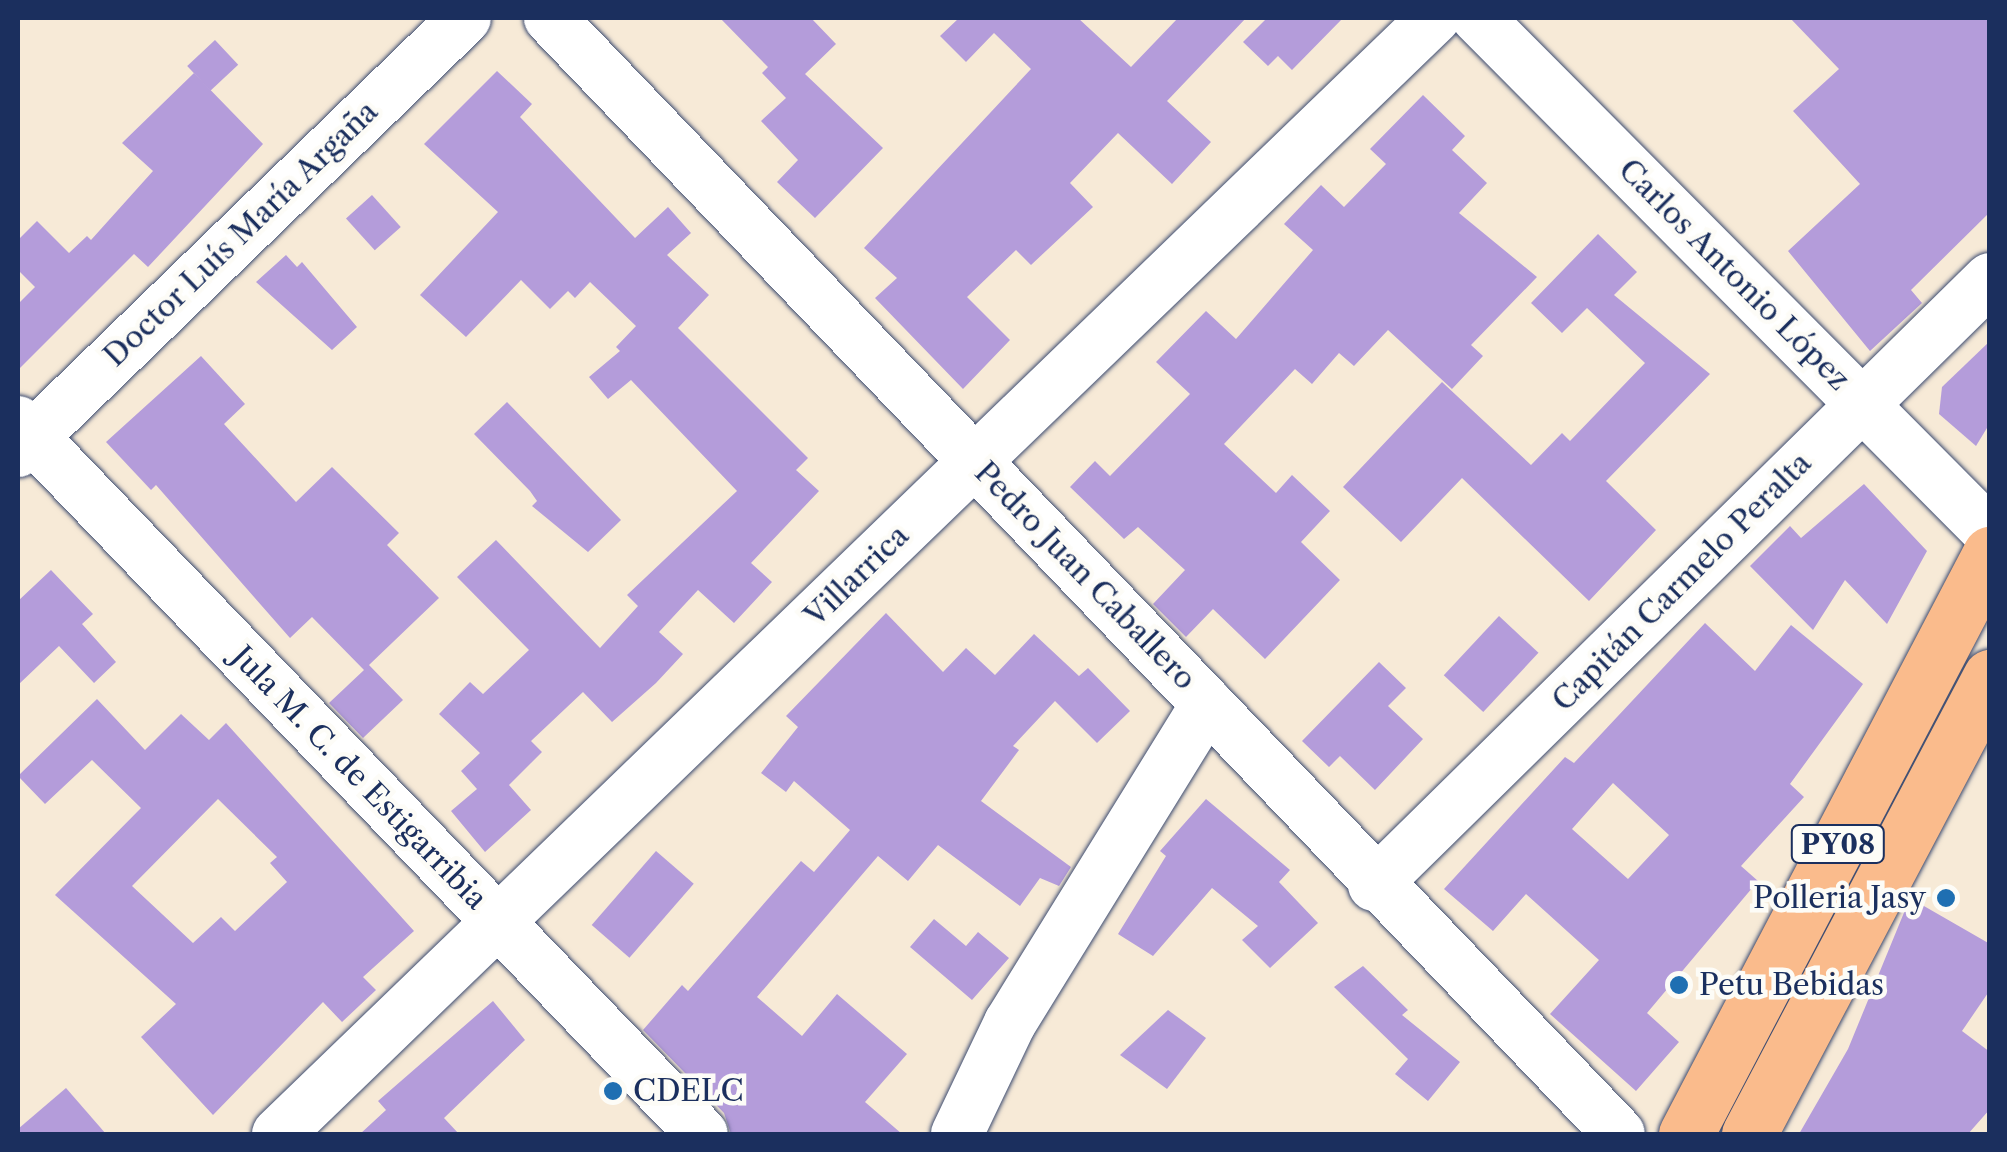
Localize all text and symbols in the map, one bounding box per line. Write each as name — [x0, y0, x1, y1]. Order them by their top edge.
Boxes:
street label: Doctor Luís María Argaña — [96, 93, 386, 375]
street label: Carlos Antonio López — [1611, 152, 1857, 398]
street label: Capitán Carmelo Peralta — [1545, 445, 1819, 719]
street label: Pedro Juan Caballero — [967, 455, 1203, 697]
street label: Villarrica — [798, 518, 916, 634]
street label: Jula M. C. de Estigarribia — [224, 639, 494, 917]
road number: PY08 — [1790, 821, 1886, 867]
place label: Polleria Jasy — [1753, 880, 1926, 916]
marker: Polleria Jasy — [1935, 887, 1957, 909]
place label: Petu Bebidas — [1699, 967, 1884, 1003]
marker: Petu Bebidas — [1668, 974, 1690, 996]
place label: CDELC — [633, 1073, 744, 1109]
marker: CDELC — [602, 1080, 624, 1102]

